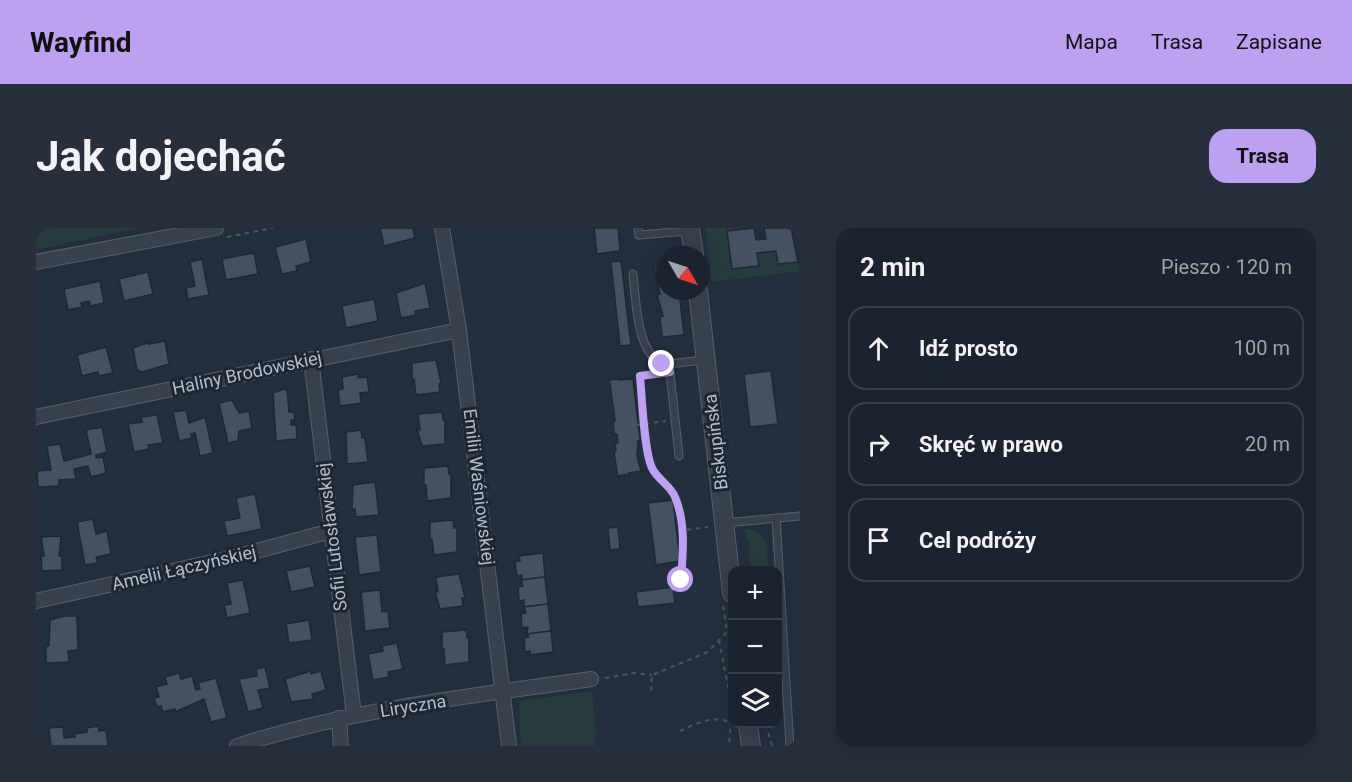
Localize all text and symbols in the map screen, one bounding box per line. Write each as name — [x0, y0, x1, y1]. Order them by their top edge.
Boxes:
text: Wayfind — [30, 26, 131, 59]
text: Mapa — [1065, 30, 1118, 54]
text: Trasa — [1151, 30, 1203, 54]
text: Zapisane — [1236, 30, 1322, 54]
button: Trasa — [1209, 129, 1316, 183]
text: Jak dojechać — [36, 132, 286, 181]
north arrow — [656, 246, 710, 300]
text: 2 min — [860, 252, 925, 282]
text: Pieszo · 120 m — [1161, 255, 1292, 279]
icon: ahead — [862, 332, 895, 365]
text: Idź prosto — [919, 336, 1018, 361]
text: 100 m — [1234, 336, 1290, 360]
street label: Haliny Brodowskiej — [170, 346, 324, 399]
route end — [648, 350, 674, 376]
street label: Biskupińska — [699, 393, 732, 491]
street label: Emilii Waśniowskiej — [459, 407, 500, 566]
icon: right — [862, 428, 895, 461]
text: Skręć w prawo — [919, 432, 1063, 457]
text: 20 m — [1245, 432, 1290, 456]
street label: Sofii Lutosławskiej — [312, 462, 351, 612]
icon: arrive — [862, 524, 895, 557]
text: Cel podróży — [919, 528, 1036, 553]
street label: Amelii Łączyńskiej — [110, 541, 258, 594]
route start — [667, 566, 693, 592]
map controls — [728, 566, 782, 728]
button: + — [728, 566, 782, 620]
button: − — [728, 620, 782, 674]
button: layers — [728, 674, 782, 728]
street label: Liryczna — [378, 690, 448, 721]

